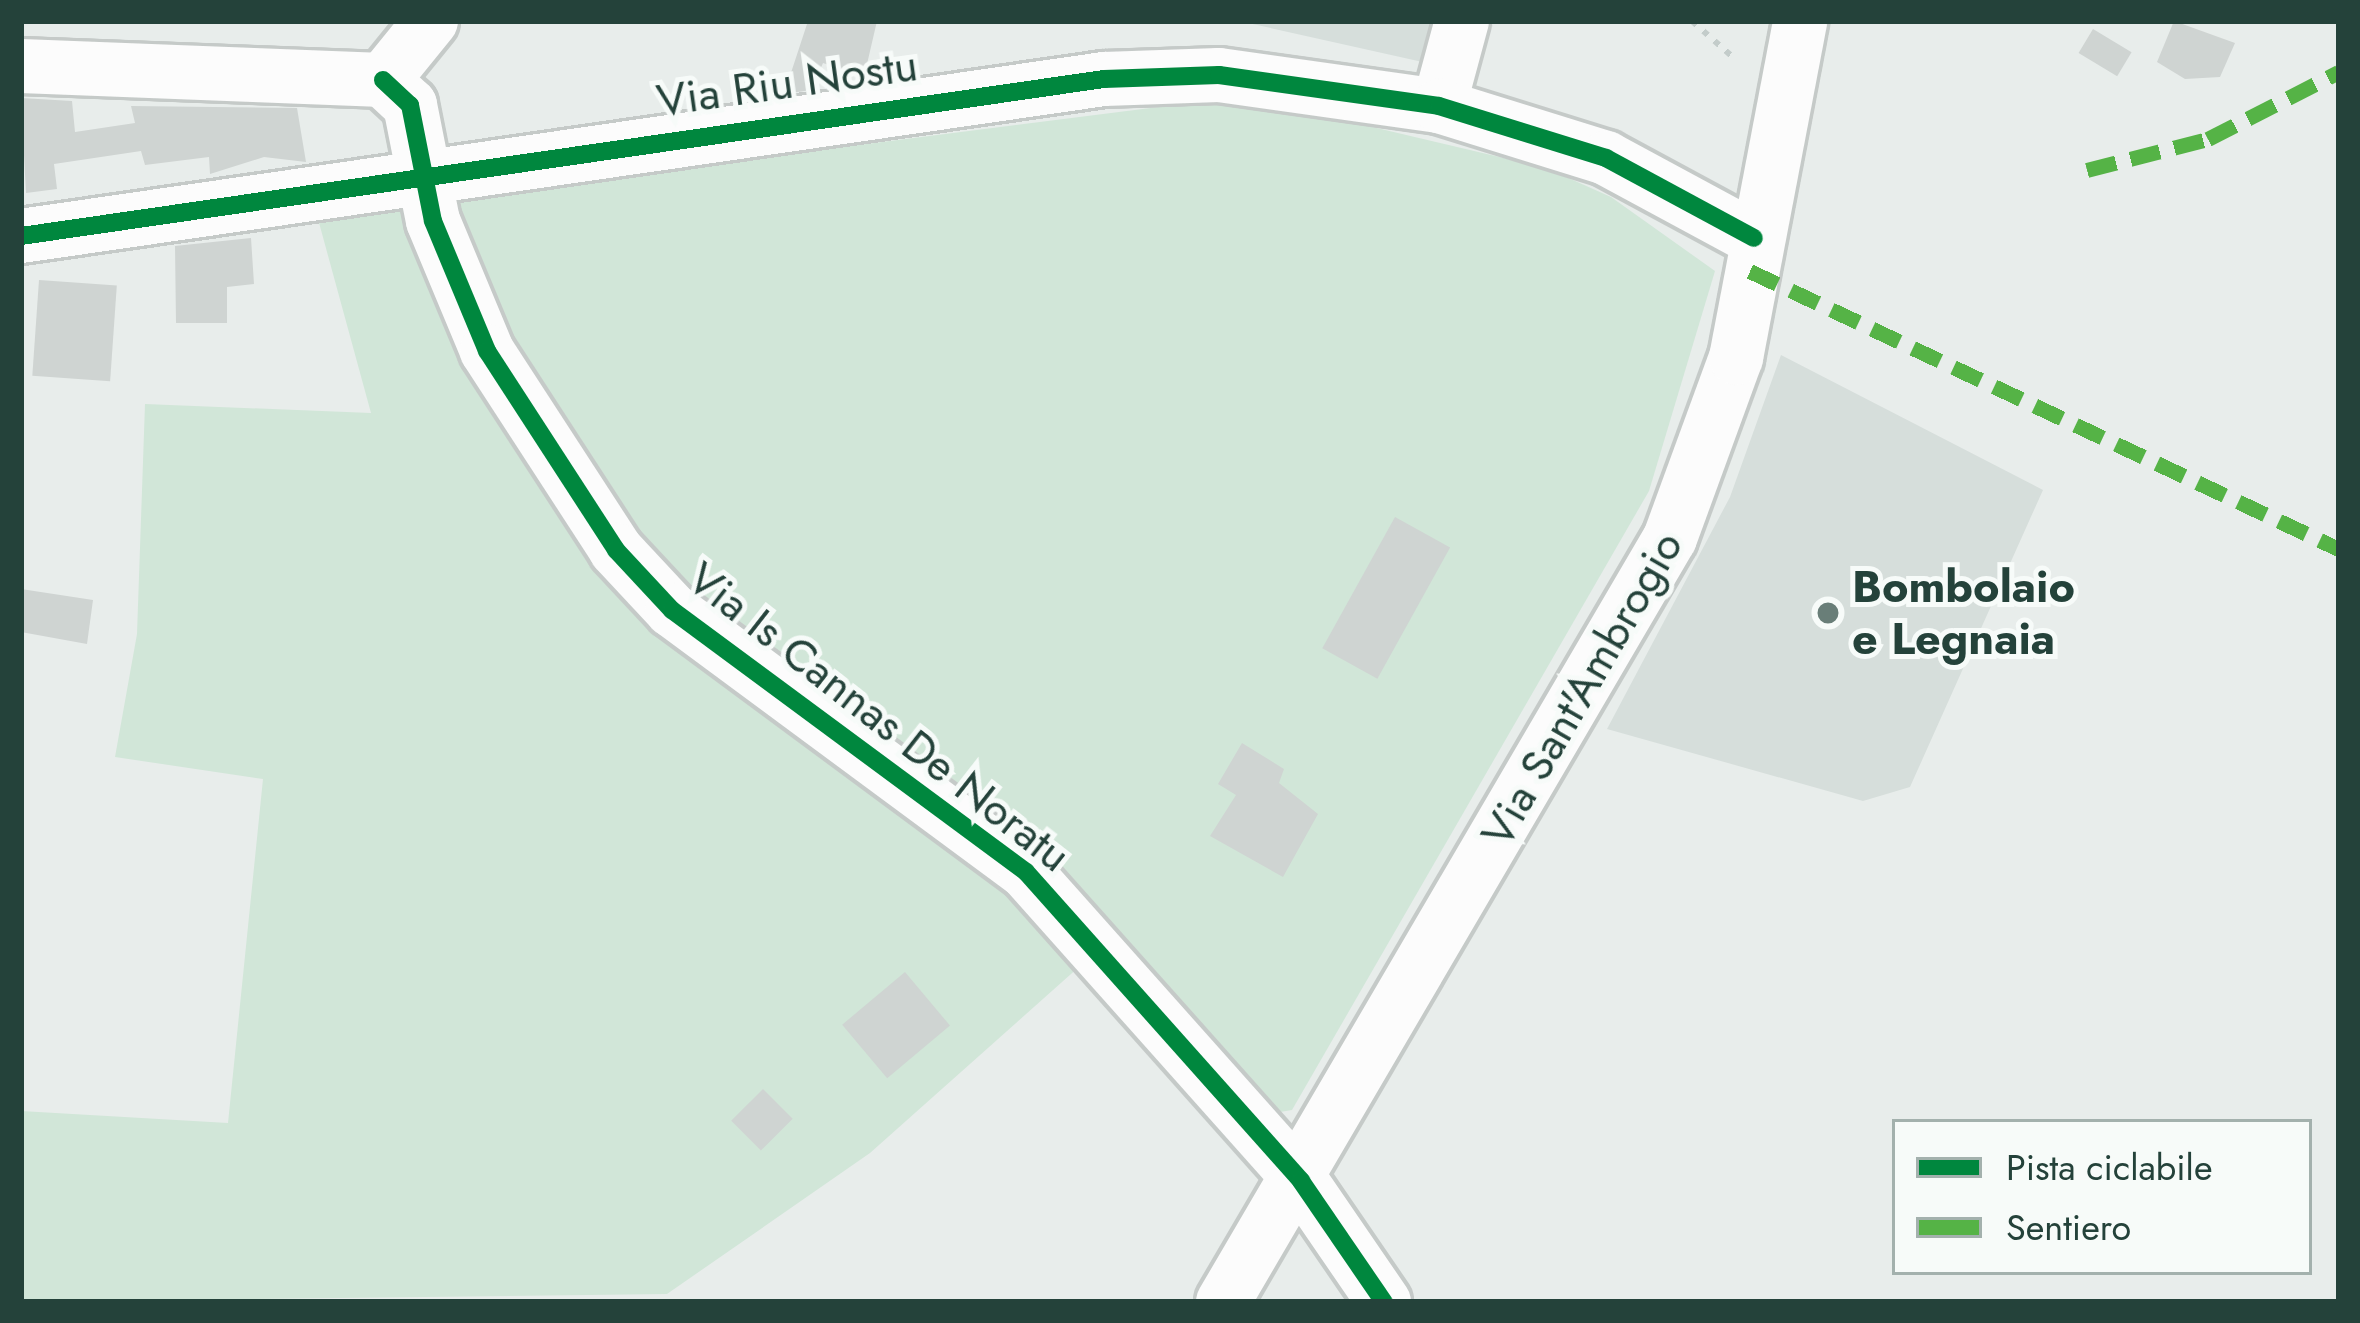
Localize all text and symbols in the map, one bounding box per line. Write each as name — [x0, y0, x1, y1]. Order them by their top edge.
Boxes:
street label: Via Riu Nostu — [653, 38, 921, 128]
street label: Via Sant'Ambrogio — [1470, 522, 1694, 856]
street label: Via Is Cannas De Noratu — [677, 551, 1081, 883]
place label: Bombolaio e Legnaia — [1852, 560, 2075, 666]
marker: Bombolaio e Legnaia — [1815, 600, 1841, 626]
legend — [1892, 1119, 2312, 1275]
text: Pista ciclabile — [2006, 1141, 2212, 1193]
text: Sentiero — [2006, 1201, 2131, 1253]

